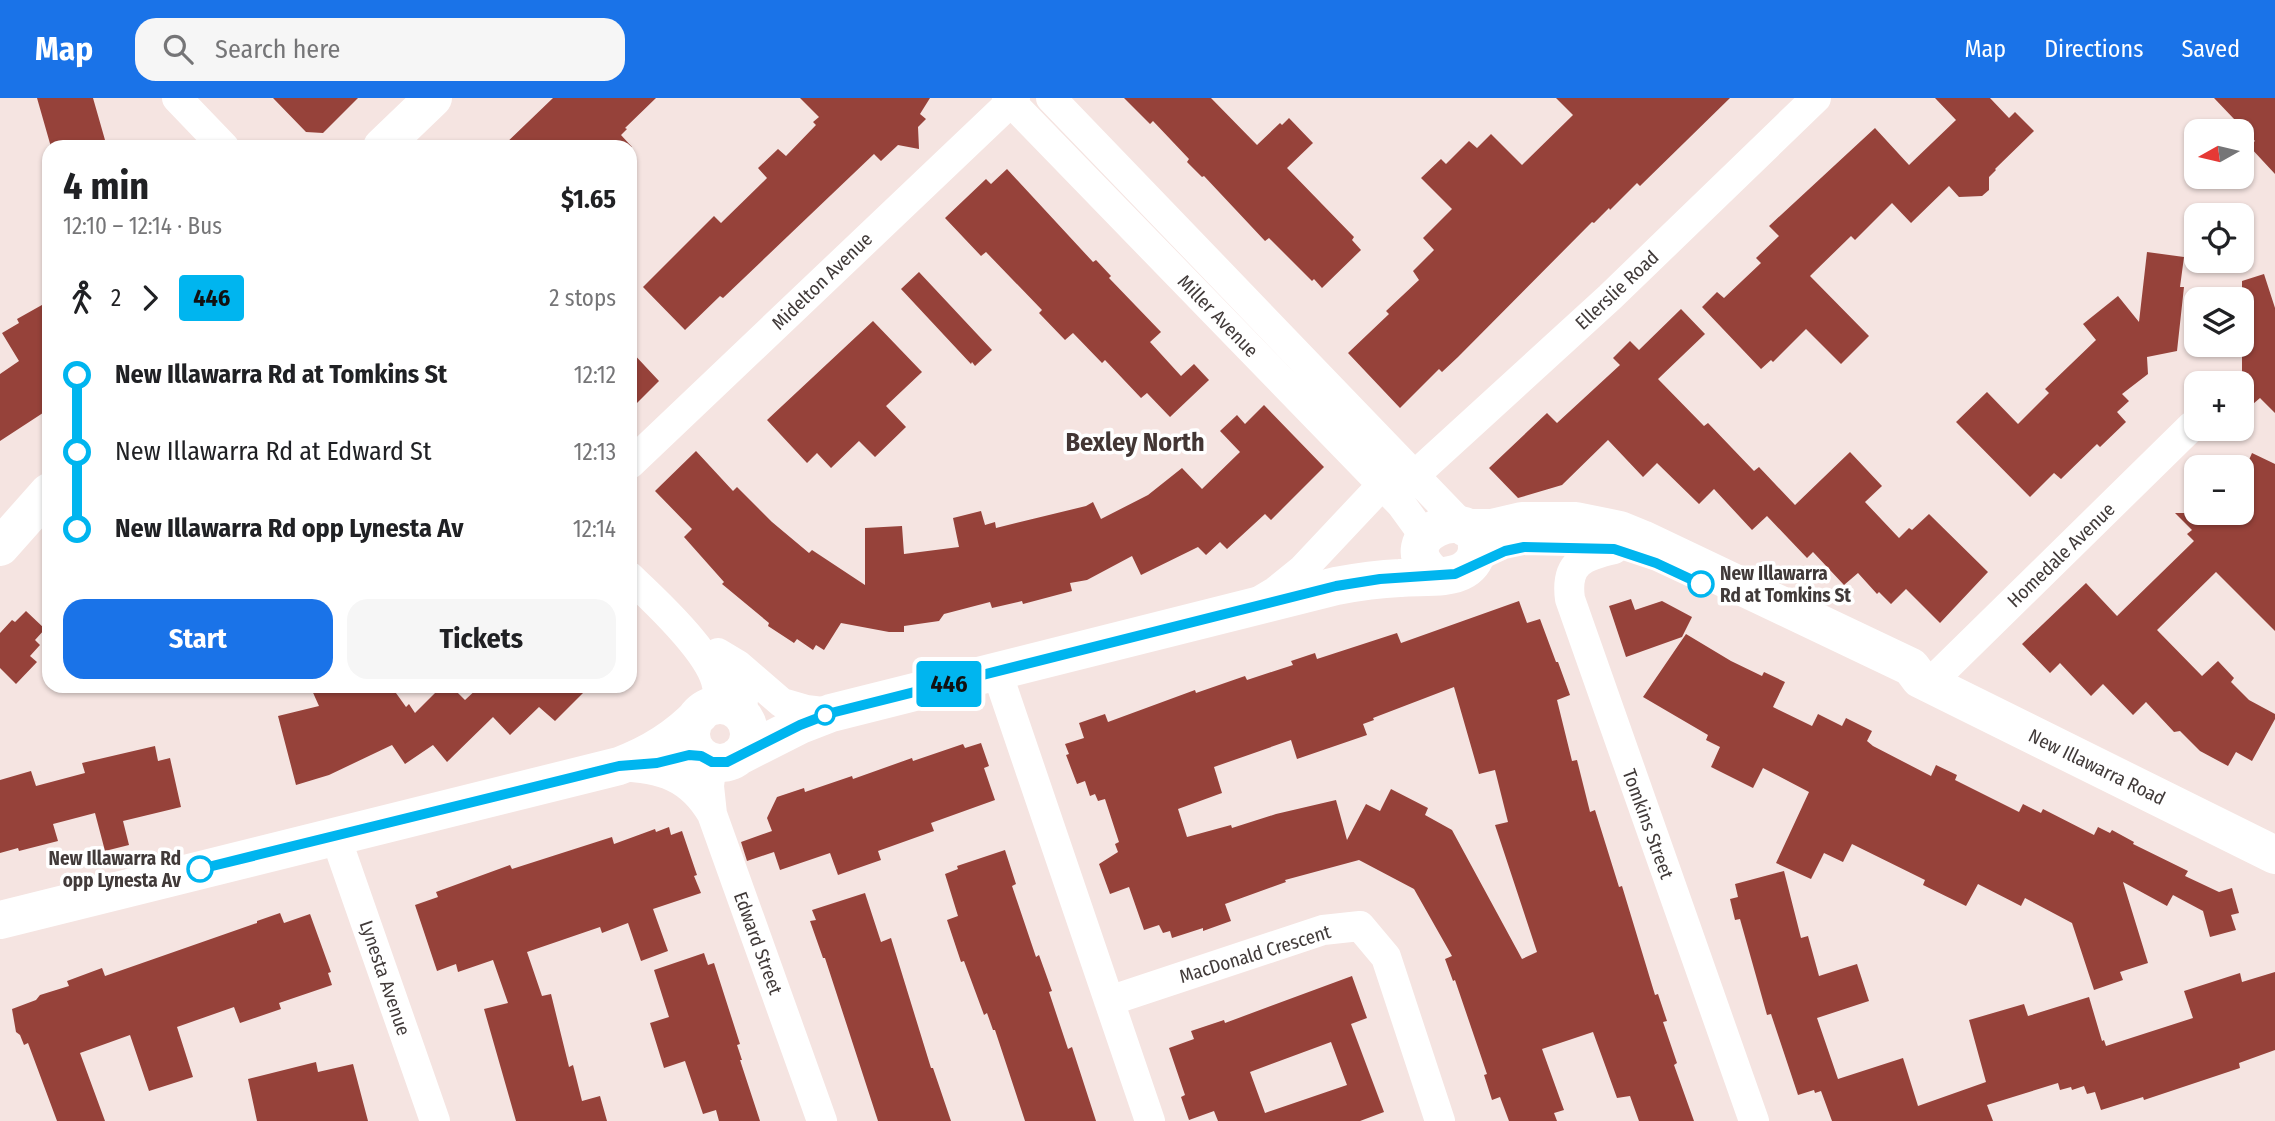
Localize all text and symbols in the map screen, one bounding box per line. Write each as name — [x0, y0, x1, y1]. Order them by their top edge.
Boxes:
search box — [135, 18, 625, 81]
text: Map — [35, 29, 93, 69]
icon: search — [159, 30, 197, 68]
text: Search here — [215, 34, 340, 65]
text: Map — [1965, 35, 2006, 63]
text: Directions — [2044, 35, 2143, 63]
text: Saved — [2181, 35, 2240, 63]
north arrow — [2184, 119, 2254, 189]
map controls — [2184, 119, 2254, 525]
text: 4 min — [63, 163, 149, 209]
text: $1.65 — [561, 184, 616, 215]
button: locate — [2184, 203, 2254, 273]
text: 12:10 – 12:14 · Bus — [63, 212, 222, 240]
street label: Midelton Avenue — [767, 227, 877, 335]
street label: Ellerslie Road — [1571, 246, 1663, 334]
street label: Miller Avenue — [1173, 270, 1263, 362]
icon: walk — [63, 279, 101, 317]
icon: forward — [131, 279, 169, 317]
text: 2 — [111, 284, 121, 312]
text: 446 — [193, 284, 230, 312]
text: 2 stops — [549, 284, 616, 312]
button: layers — [2184, 287, 2254, 357]
text: New Illawarra Rd at Tomkins St — [115, 359, 447, 390]
text: 12:12 — [574, 361, 616, 389]
button: + — [2184, 371, 2254, 441]
district label: Bexley North — [1065, 427, 1205, 458]
text: New Illawarra Rd at Edward St — [115, 436, 431, 467]
text: 12:13 — [574, 438, 616, 466]
button: − — [2184, 455, 2254, 525]
street label: Homedale Avenue — [2002, 498, 2120, 612]
text: New Illawarra Rd opp Lynesta Av — [115, 513, 464, 544]
text: 12:14 — [573, 515, 616, 543]
place label: New Illawarra Rd at Tomkins St — [1720, 562, 1851, 607]
marker: New Illawarra Rd at Tomkins St — [1688, 571, 1714, 597]
button: Start — [63, 599, 333, 679]
button: Tickets — [347, 599, 616, 679]
line badge: 446 — [909, 661, 989, 707]
text: 446 — [930, 670, 968, 698]
unlabelled marker — [815, 705, 835, 725]
street label: New Illawarra Road — [2025, 724, 2169, 810]
street label: Tomkins Street — [1617, 766, 1679, 883]
place label: New Illawarra Rd opp Lynesta Av — [49, 847, 182, 892]
marker: New Illawarra Rd opp Lynesta Av — [187, 856, 213, 882]
street label: Edward Street — [729, 888, 787, 998]
street label: Lynesta Avenue — [355, 917, 415, 1039]
street label: MacDonald Crescent — [1177, 920, 1334, 988]

